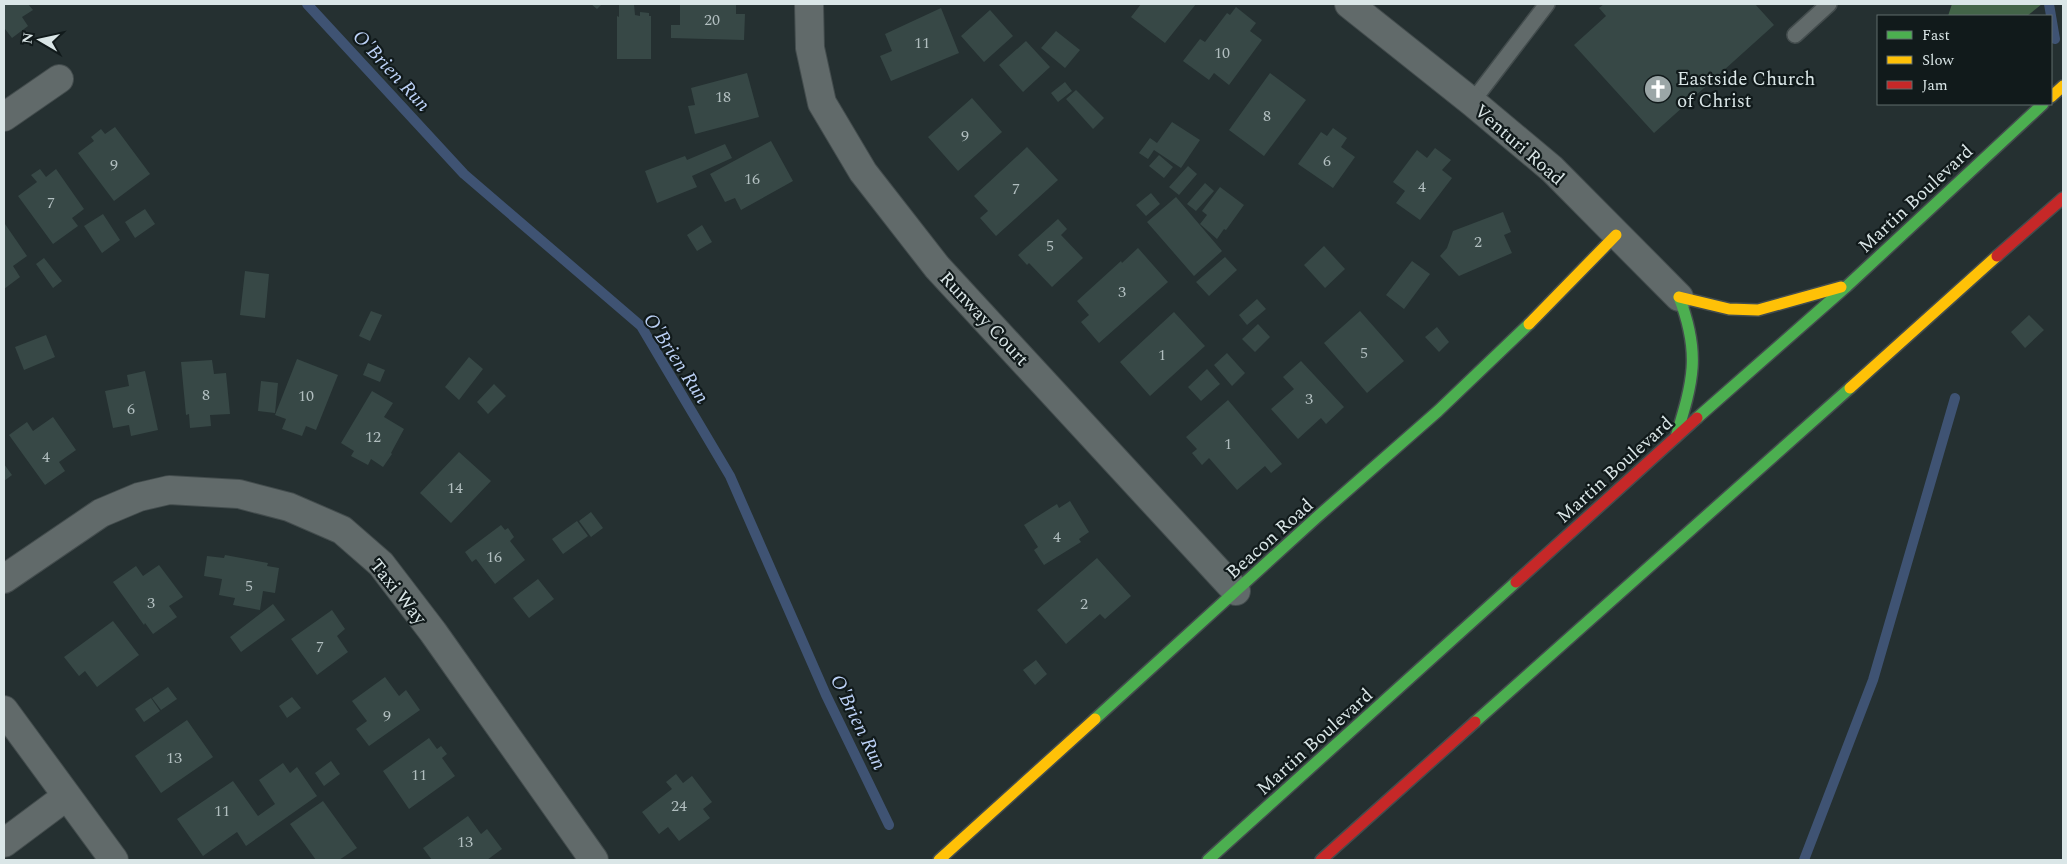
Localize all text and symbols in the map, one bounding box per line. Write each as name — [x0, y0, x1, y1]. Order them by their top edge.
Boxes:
house number: 20 — [704, 8, 720, 32]
north arrow — [15, 15, 65, 65]
legend — [1877, 15, 2052, 105]
water label: O'Brien Run — [345, 23, 438, 119]
text: Fast — [1922, 24, 1950, 47]
text: N — [16, 31, 39, 45]
house number: 11 — [914, 31, 930, 55]
house number: 10 — [1214, 41, 1230, 65]
text: Slow — [1922, 49, 1954, 72]
place label: Eastside Church of Christ — [1677, 65, 1815, 116]
church icon: Eastside Church of Christ — [1643, 74, 1673, 104]
text: Jam — [1922, 74, 1948, 97]
house number: 18 — [715, 85, 731, 109]
street label: Venturi Road — [1467, 98, 1571, 193]
house number: 8 — [1263, 104, 1271, 128]
house number: 9 — [961, 124, 969, 148]
street label: Martin Boulevard — [1852, 138, 1980, 260]
house number: 6 — [1323, 149, 1331, 173]
house number: 9 — [110, 153, 118, 177]
house number: 16 — [744, 167, 760, 191]
house number: 4 — [1418, 175, 1426, 199]
house number: 7 — [1012, 177, 1020, 201]
house number: 7 — [47, 191, 55, 215]
house number: 2 — [1474, 230, 1482, 254]
house number: 5 — [1046, 234, 1054, 258]
street label: Runway Court — [932, 265, 1036, 373]
house number: 3 — [1118, 280, 1126, 304]
water label: O'Brien Run — [636, 307, 717, 410]
house number: 5 — [1360, 341, 1368, 365]
house number: 1 — [1158, 343, 1166, 367]
house number: 8 — [202, 383, 210, 407]
house number: 10 — [298, 384, 314, 408]
house number: 3 — [1305, 387, 1313, 411]
house number: 6 — [127, 397, 135, 421]
street label: Martin Boulevard — [1550, 410, 1680, 531]
house number: 12 — [365, 425, 381, 449]
house number: 1 — [1224, 432, 1232, 456]
house number: 4 — [42, 445, 50, 469]
house number: 14 — [447, 476, 463, 500]
street label: Beacon Road — [1220, 492, 1320, 586]
house number: 4 — [1053, 525, 1061, 549]
house number: 16 — [486, 545, 502, 569]
street label: Taxi Way — [362, 553, 434, 632]
house number: 5 — [245, 574, 253, 598]
house number: 3 — [147, 591, 155, 615]
house number: 2 — [1080, 592, 1088, 616]
house number: 7 — [316, 635, 324, 659]
water label: O'Brien Run — [822, 670, 894, 776]
street label: Martin Boulevard — [1250, 682, 1380, 803]
house number: 9 — [383, 704, 391, 728]
house number: 13 — [166, 746, 182, 770]
house number: 11 — [411, 763, 427, 787]
house number: 24 — [671, 794, 687, 818]
house number: 11 — [214, 799, 230, 823]
house number: 13 — [457, 830, 473, 854]

